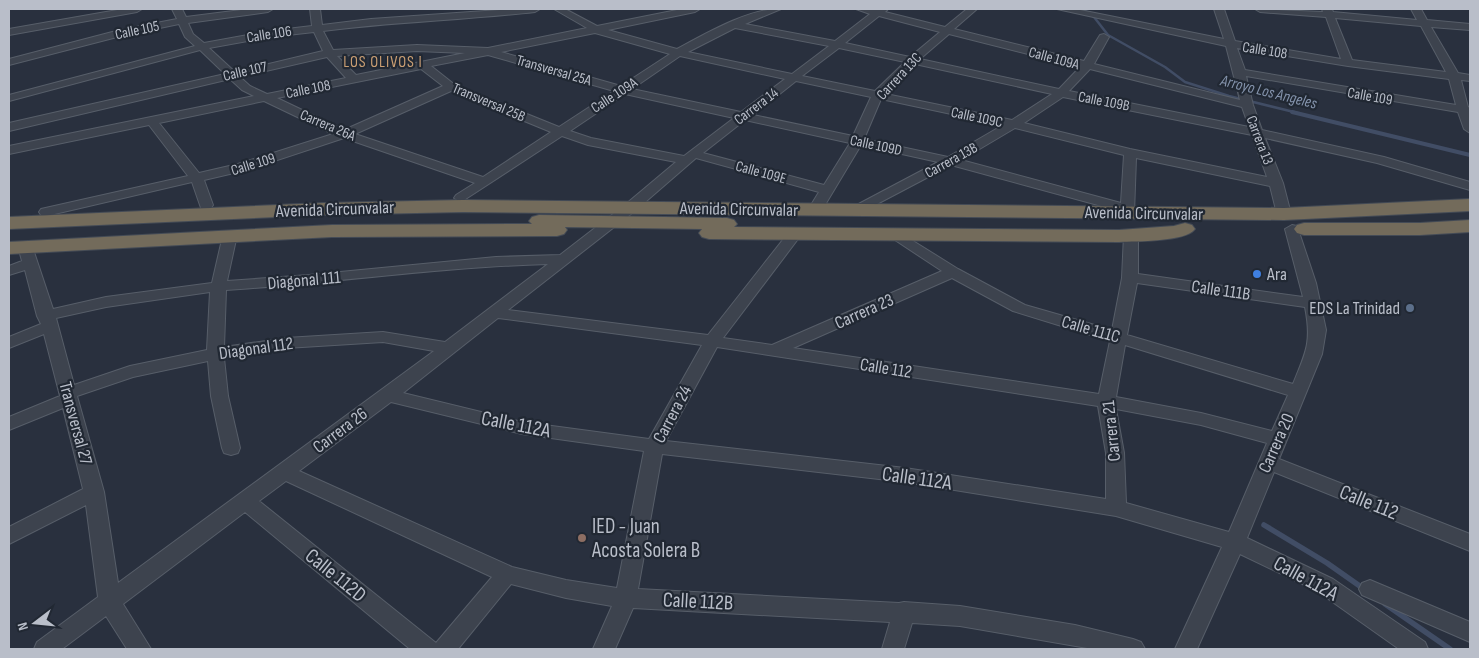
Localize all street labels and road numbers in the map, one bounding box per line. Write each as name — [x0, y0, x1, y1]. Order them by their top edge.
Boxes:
street label: Calle 105 — [113, 17, 161, 44]
street label: Calle 106 — [245, 22, 293, 47]
street label: Calle 108 — [1241, 38, 1289, 63]
street label: Calle 109A — [1026, 43, 1082, 75]
street label: Carrera 13C — [873, 49, 926, 104]
street label: Transversal 25A — [514, 51, 594, 90]
street label: Calle 107 — [221, 57, 269, 86]
street label: Calle 109A — [587, 73, 642, 117]
street label: Calle 108 — [284, 76, 332, 103]
street label: Transversal 25B — [449, 79, 528, 126]
street label: Carrera 14 — [730, 83, 782, 129]
street label: Calle 109 — [1346, 83, 1394, 110]
street label: Calle 109B — [1077, 87, 1132, 116]
street label: Calle 109C — [949, 103, 1005, 132]
street label: Carrera 26A — [297, 105, 359, 146]
street label: Carrera 13 — [1242, 113, 1278, 167]
street label: Calle 109D — [848, 131, 904, 160]
street label: Carrera 13B — [921, 138, 981, 183]
street label: Calle 109 — [229, 149, 278, 180]
street label: Calle 109E — [734, 157, 788, 188]
street label: Avenida Circunvalar — [275, 197, 394, 222]
street label: Avenida Circunvalar — [679, 198, 798, 221]
street label: Avenida Circunvalar — [1084, 202, 1203, 225]
street label: Diagonal 111 — [267, 267, 342, 294]
street label: Calle 111B — [1190, 276, 1252, 305]
street label: Carrera 23 — [831, 289, 897, 334]
street label: Calle 111C — [1059, 311, 1122, 348]
street label: Diagonal 112 — [218, 333, 295, 364]
street label: Calle 112 — [858, 354, 913, 383]
street label: Transversal 27 — [54, 379, 97, 468]
street label: Carrera 24 — [649, 381, 697, 447]
street label: Carrera 21 — [1098, 399, 1125, 462]
street label: Carrera 26 — [309, 403, 372, 458]
street label: Calle 112A — [479, 406, 554, 444]
street label: Carrera 20 — [1254, 410, 1299, 476]
street label: Calle 112A — [880, 461, 954, 496]
street label: Calle 112 — [1336, 479, 1402, 525]
street label: Calle 112D — [300, 543, 371, 608]
street label: Calle 112A — [1269, 551, 1343, 607]
street label: Calle 112B — [662, 587, 734, 616]

